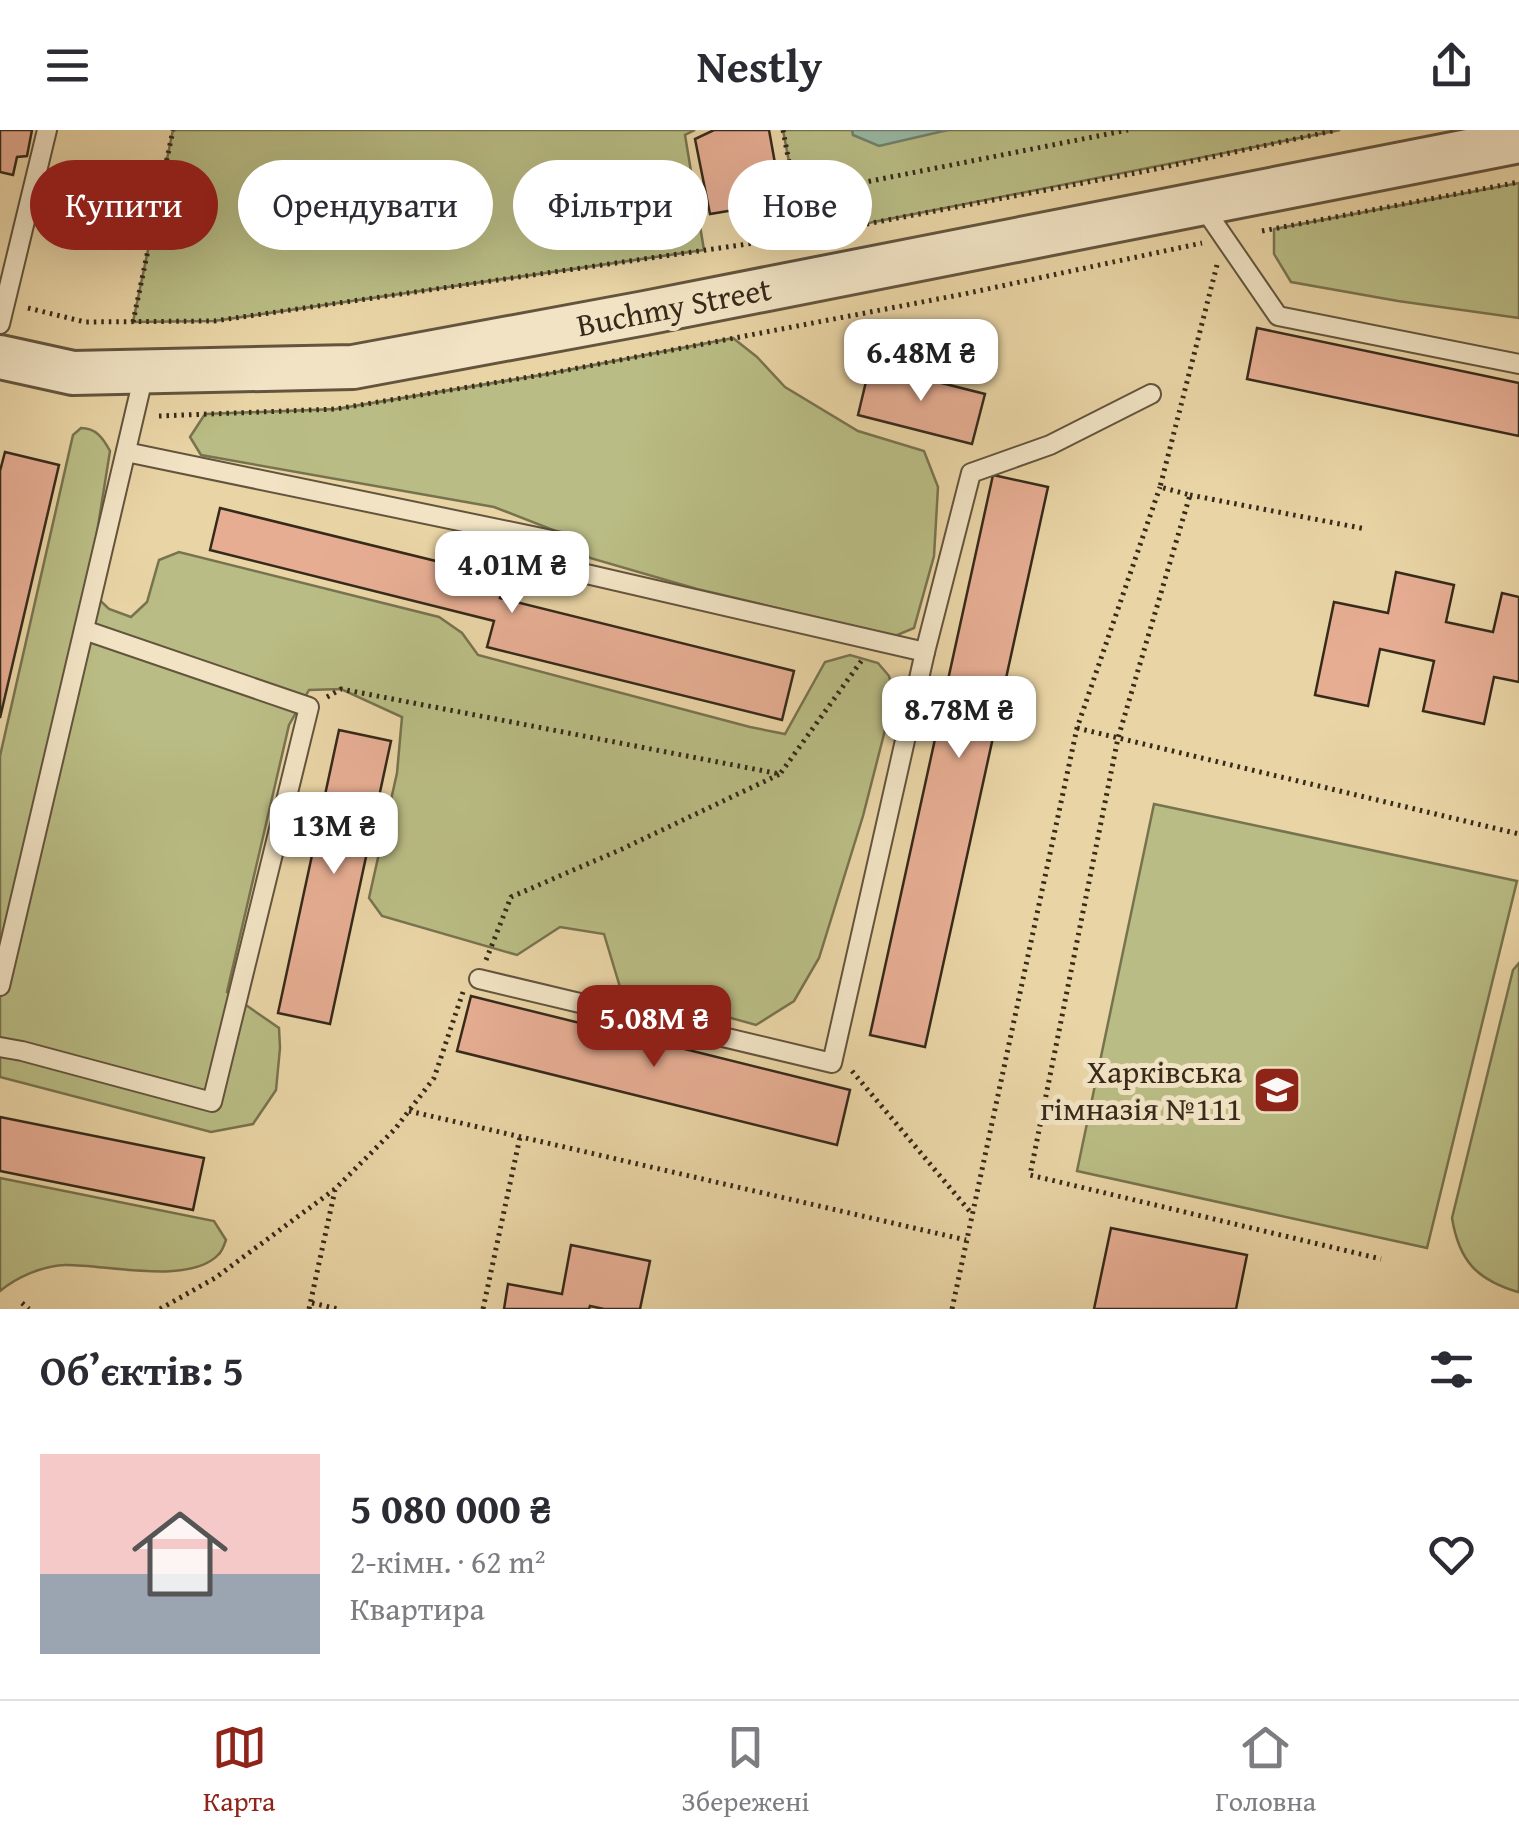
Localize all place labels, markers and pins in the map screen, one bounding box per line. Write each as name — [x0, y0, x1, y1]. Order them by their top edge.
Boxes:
pin: 6.48M ₴ — [829, 319, 1013, 404]
pin: 4.01M ₴ — [420, 531, 604, 616]
pin: 8.78M ₴ — [867, 676, 1051, 761]
pin: 13M ₴ — [264, 792, 404, 877]
pin: 5.08M ₴ — [562, 985, 746, 1070]
place label: Харківська гімназія №111 — [1040, 1048, 1243, 1132]
school or university icon: Харківська гімназія №111 — [1251, 1064, 1303, 1116]

